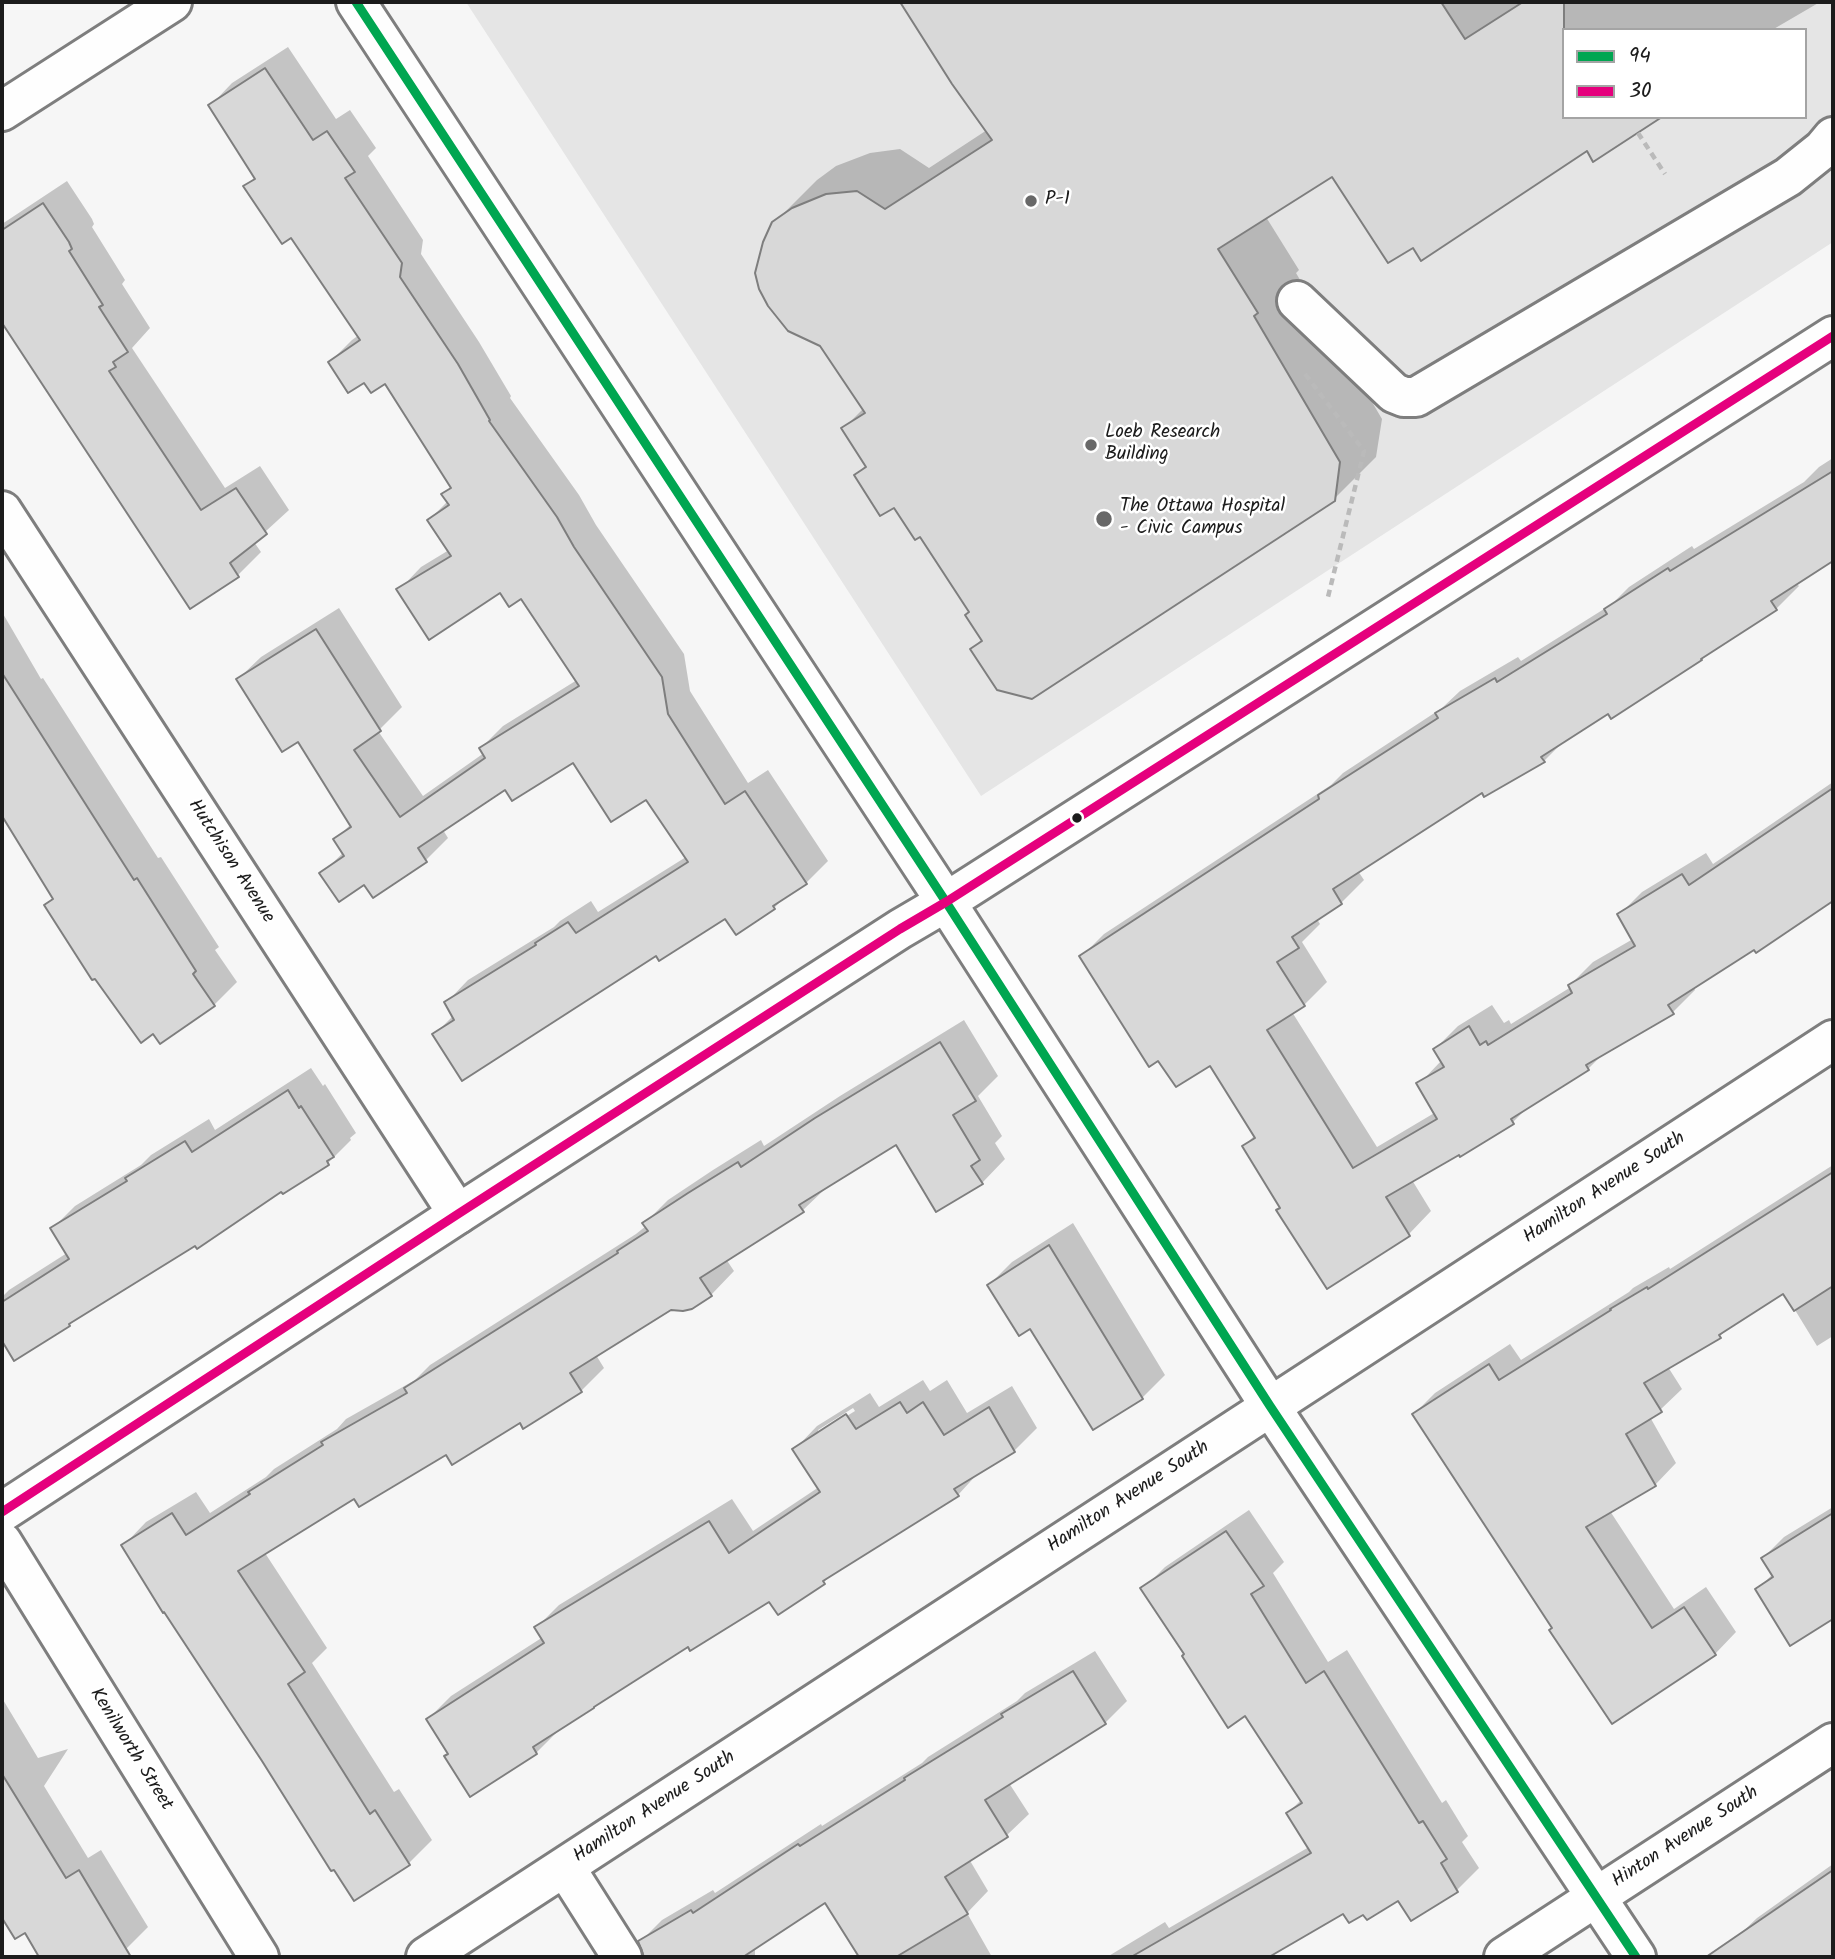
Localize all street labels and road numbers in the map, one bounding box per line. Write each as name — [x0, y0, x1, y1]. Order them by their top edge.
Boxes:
street label: Hutchison Avenue — [182, 796, 278, 928]
street label: Hamilton Avenue South — [1520, 1128, 1690, 1250]
street label: Hamilton Avenue South — [1044, 1437, 1214, 1559]
street label: Kenilworth Street — [83, 1685, 177, 1815]
street label: Hamilton Avenue South — [570, 1747, 740, 1869]
street label: Hinton Avenue South — [1608, 1782, 1764, 1894]

